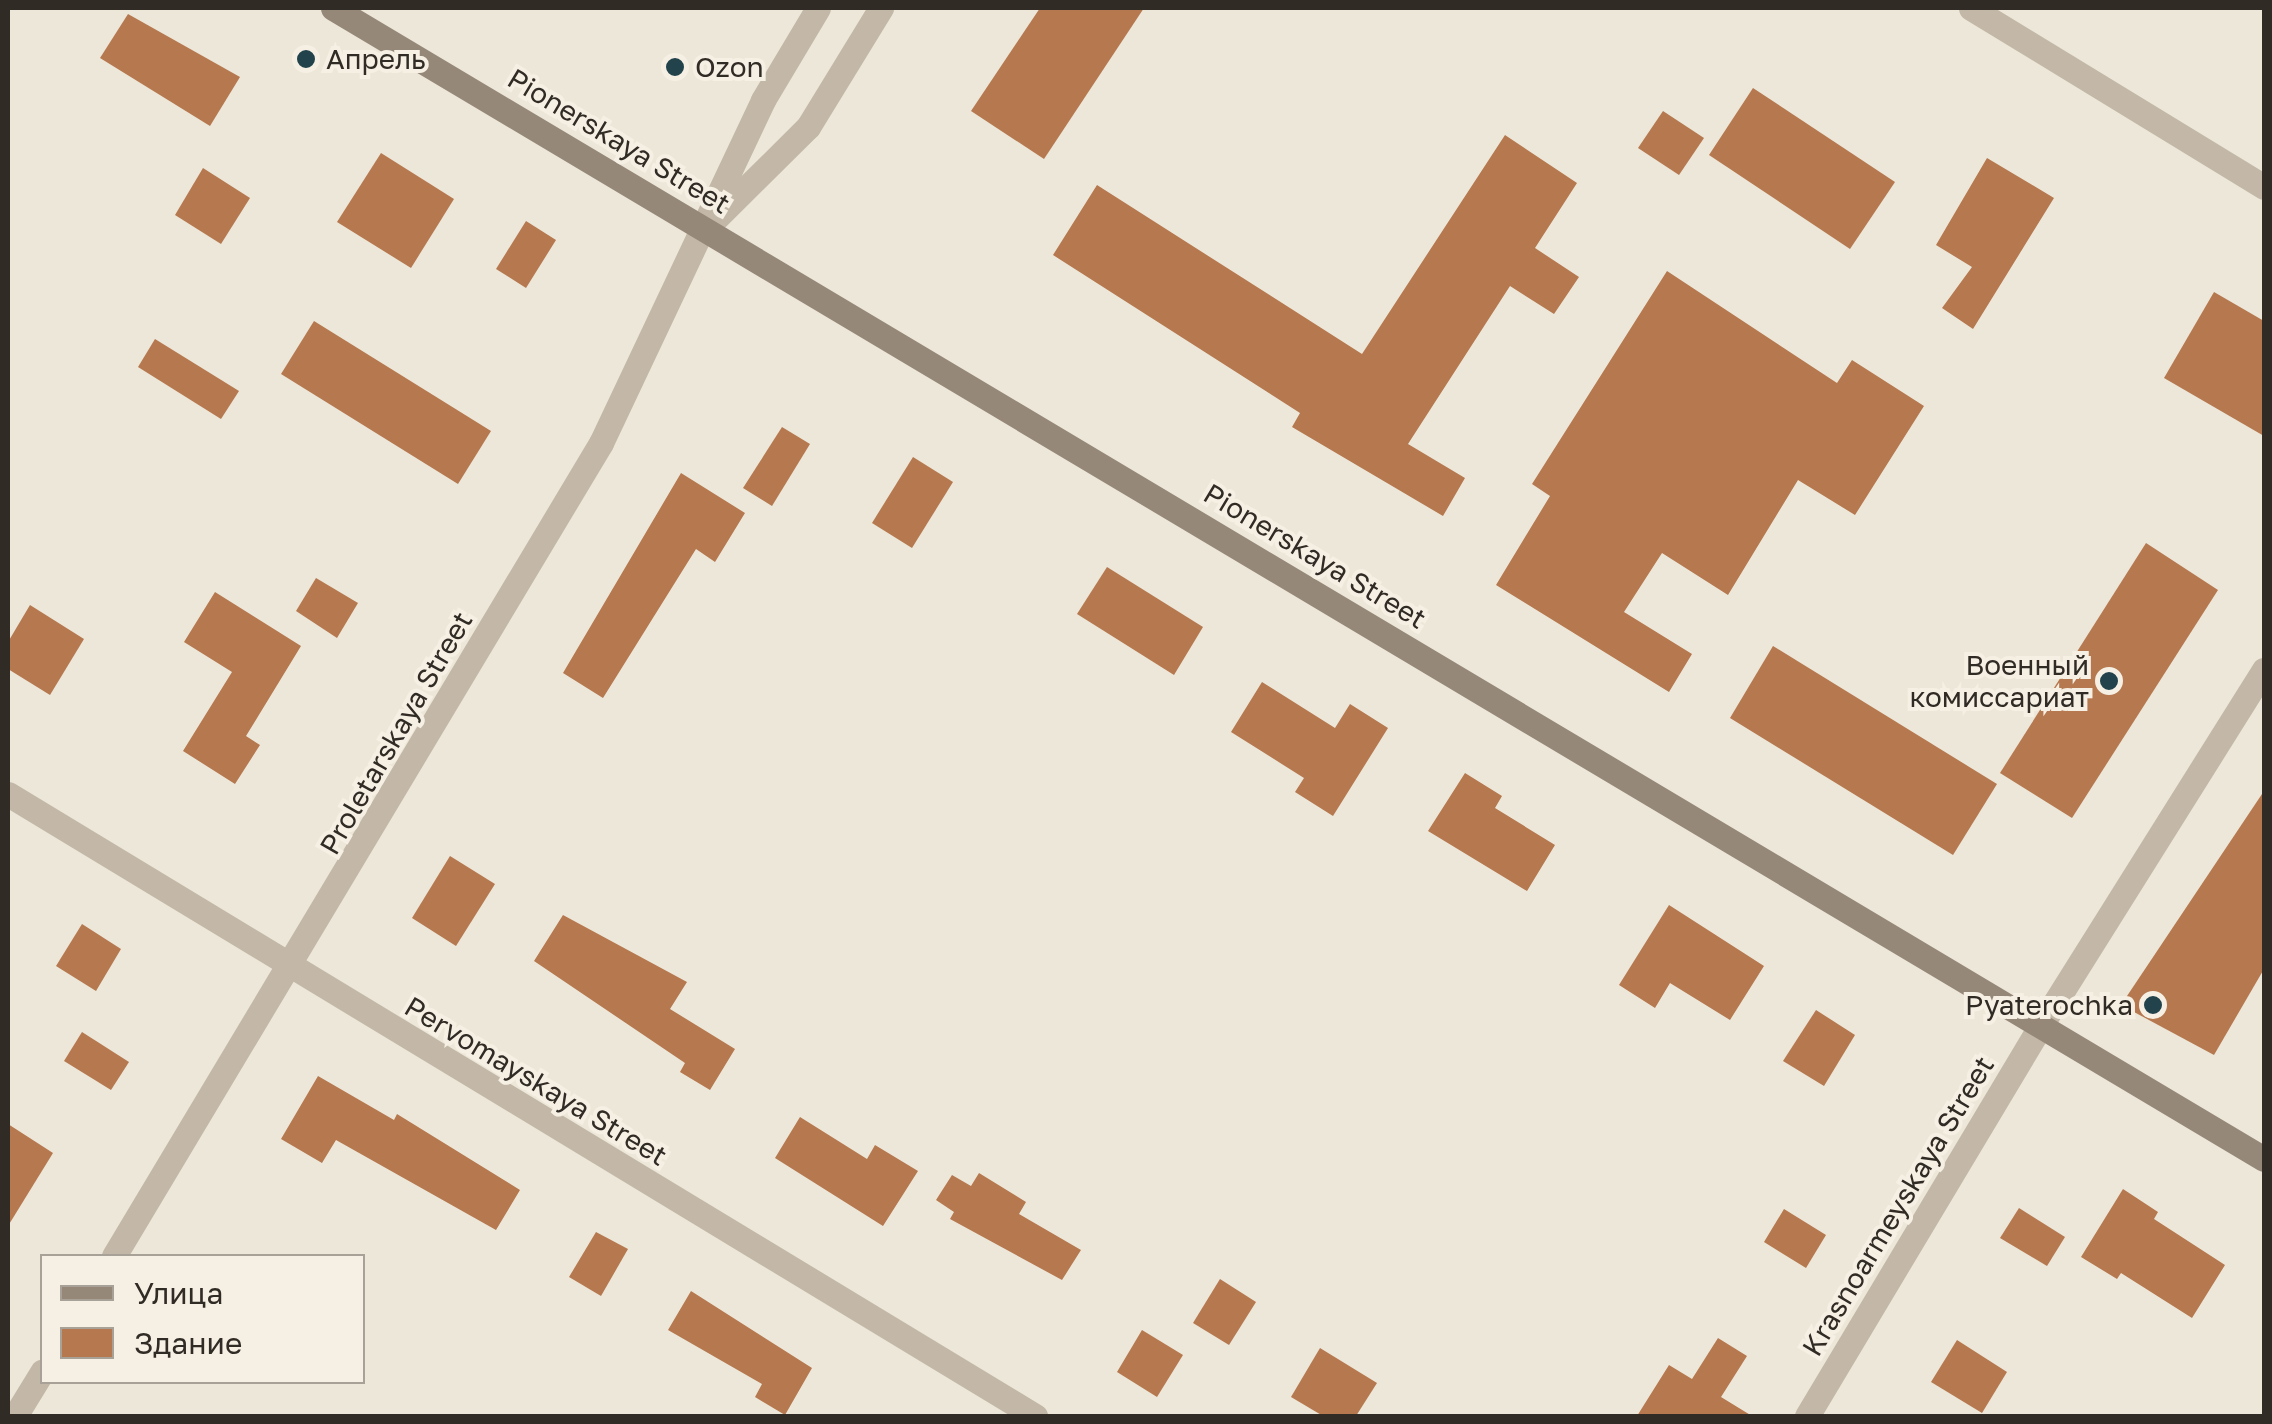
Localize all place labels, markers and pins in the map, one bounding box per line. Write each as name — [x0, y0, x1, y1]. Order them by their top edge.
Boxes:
place label: Апрель — [326, 42, 426, 76]
marker: Апрель — [295, 48, 317, 70]
place label: Ozon — [695, 50, 764, 84]
marker: Ozon — [664, 56, 686, 78]
place label: Военный комиссариат — [1910, 648, 2089, 714]
marker: Военный комиссариат — [2098, 670, 2120, 692]
place label: Pyaterochka — [1965, 988, 2133, 1022]
marker: Pyaterochka — [2142, 994, 2164, 1016]

